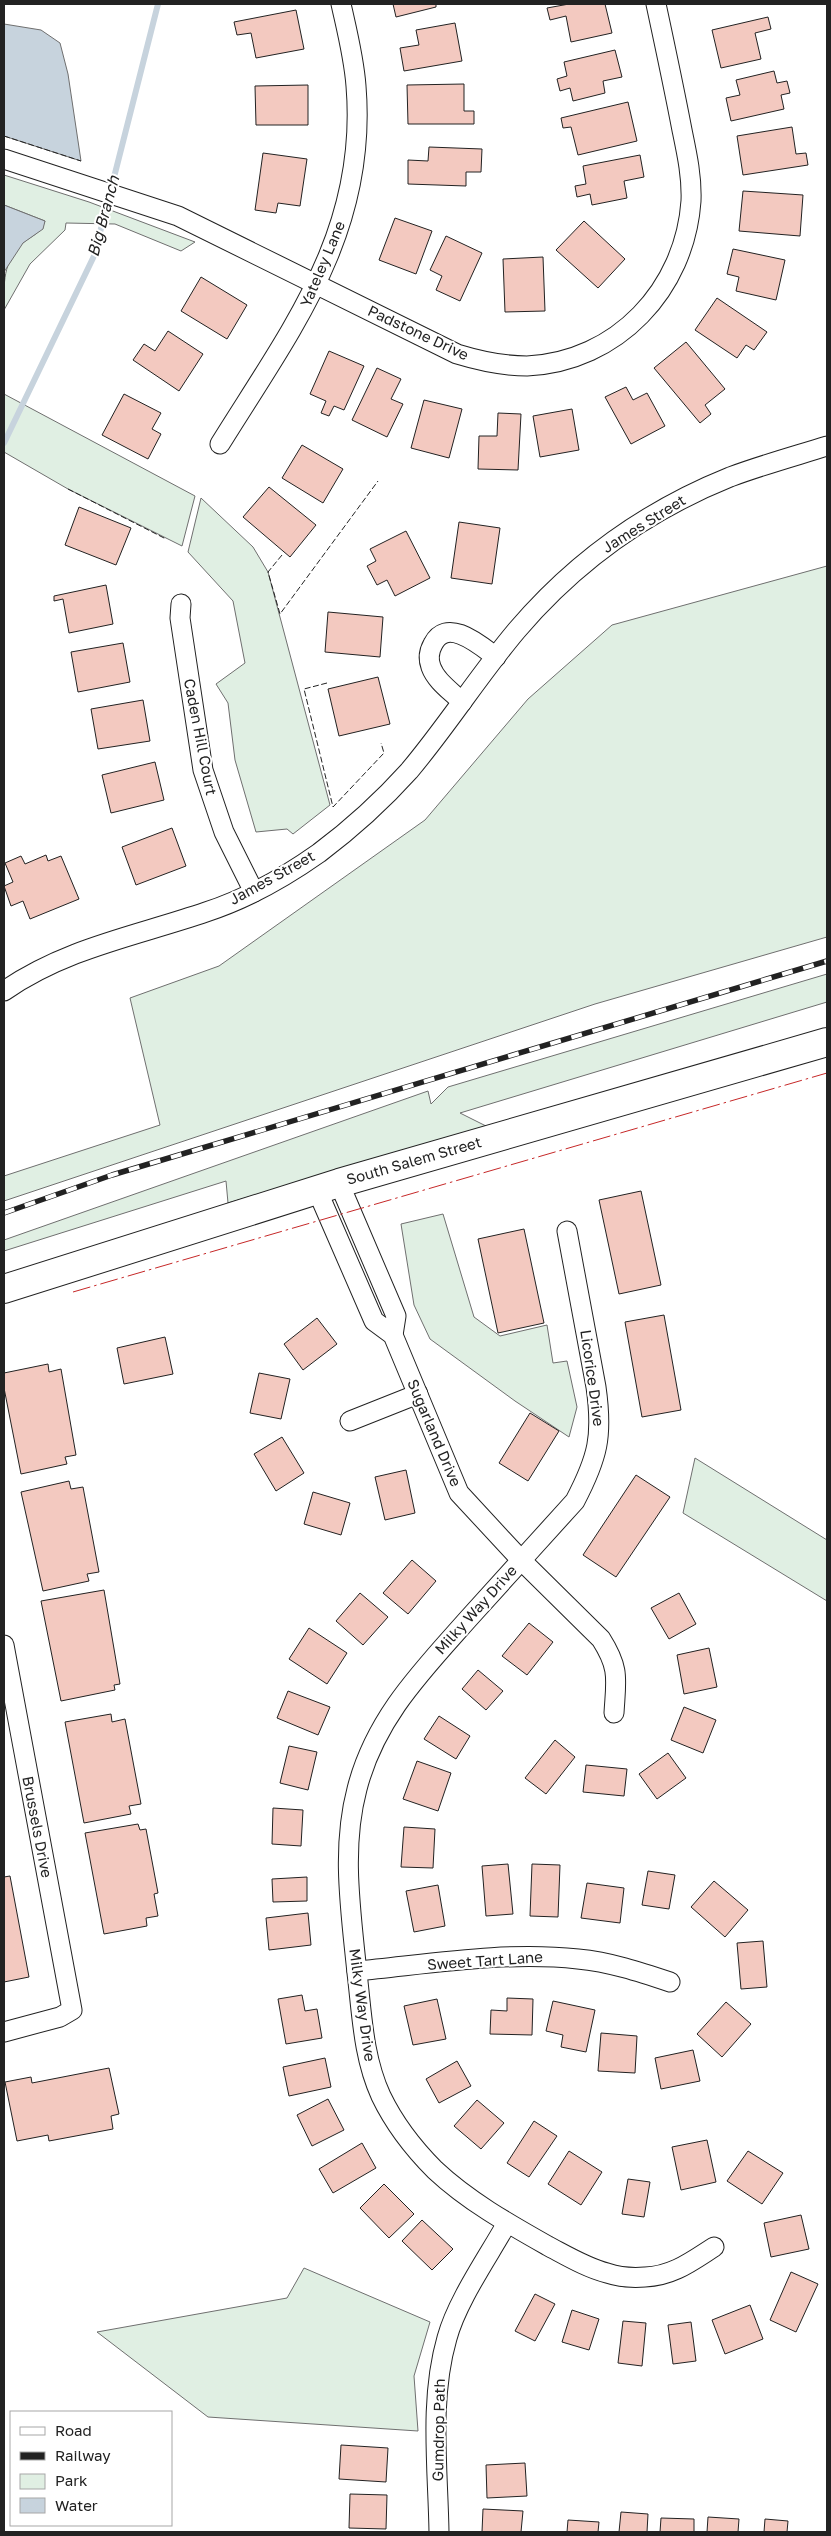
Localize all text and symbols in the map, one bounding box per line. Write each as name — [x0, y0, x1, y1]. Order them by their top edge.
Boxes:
water label: Big Branch — [83, 172, 124, 259]
street label: Yateley Lane — [296, 218, 348, 309]
street label: Padstone Drive — [365, 301, 472, 363]
street label: James Street — [598, 490, 688, 556]
street label: Caden Hill Court — [181, 677, 221, 797]
street label: James Street — [226, 846, 317, 908]
street label: South Salem Street — [344, 1132, 483, 1188]
street label: Licorice Drive — [577, 1328, 609, 1428]
street label: Sugarland Drive — [404, 1376, 466, 1489]
street label: Milky Way Drive — [430, 1561, 520, 1658]
street label: Brussels Drive — [19, 1774, 57, 1879]
street label: Milky Way Drive — [346, 1947, 380, 2063]
street label: Sweet Tart Lane — [426, 1947, 544, 1973]
street label: Gumdrop Path — [428, 2378, 448, 2482]
legend — [10, 2411, 172, 2526]
text: Road — [55, 2421, 92, 2439]
text: Railway — [55, 2446, 111, 2464]
text: Park — [55, 2471, 88, 2489]
text: Water — [55, 2496, 98, 2514]

